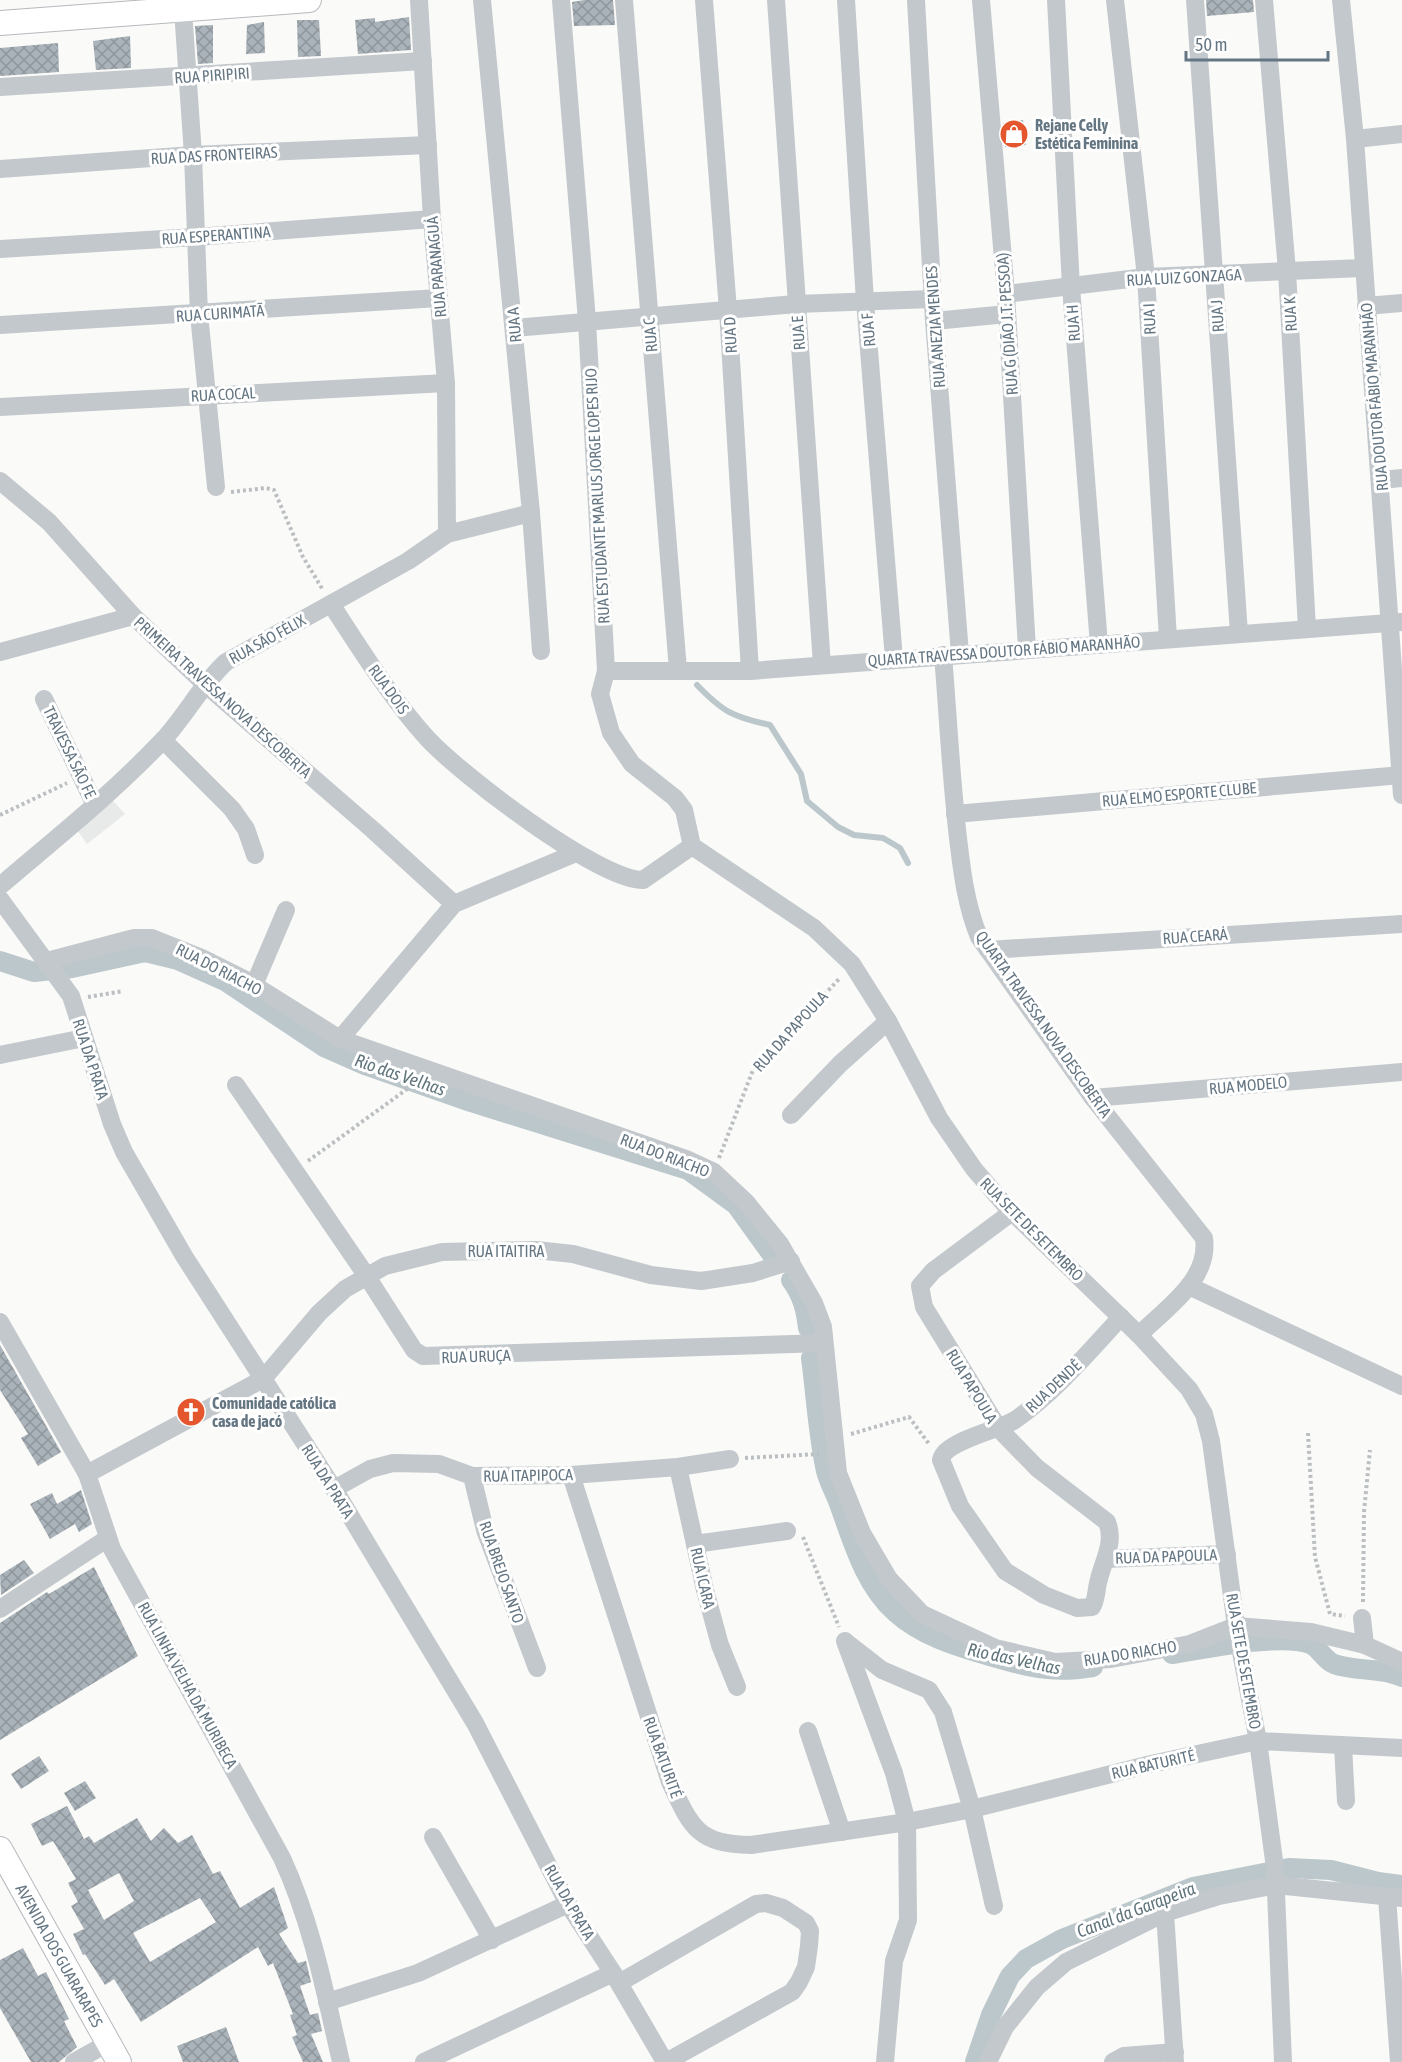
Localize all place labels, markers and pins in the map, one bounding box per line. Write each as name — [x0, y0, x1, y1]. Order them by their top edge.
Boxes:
place label: Rejane Celly Estética Feminina — [1035, 116, 1138, 152]
shop icon: Rejane Celly Estética Feminina — [998, 118, 1030, 150]
place label: Comunidade católica casa de jacó — [212, 1394, 336, 1430]
church icon: Comunidade católica casa de jacó — [175, 1396, 207, 1428]

